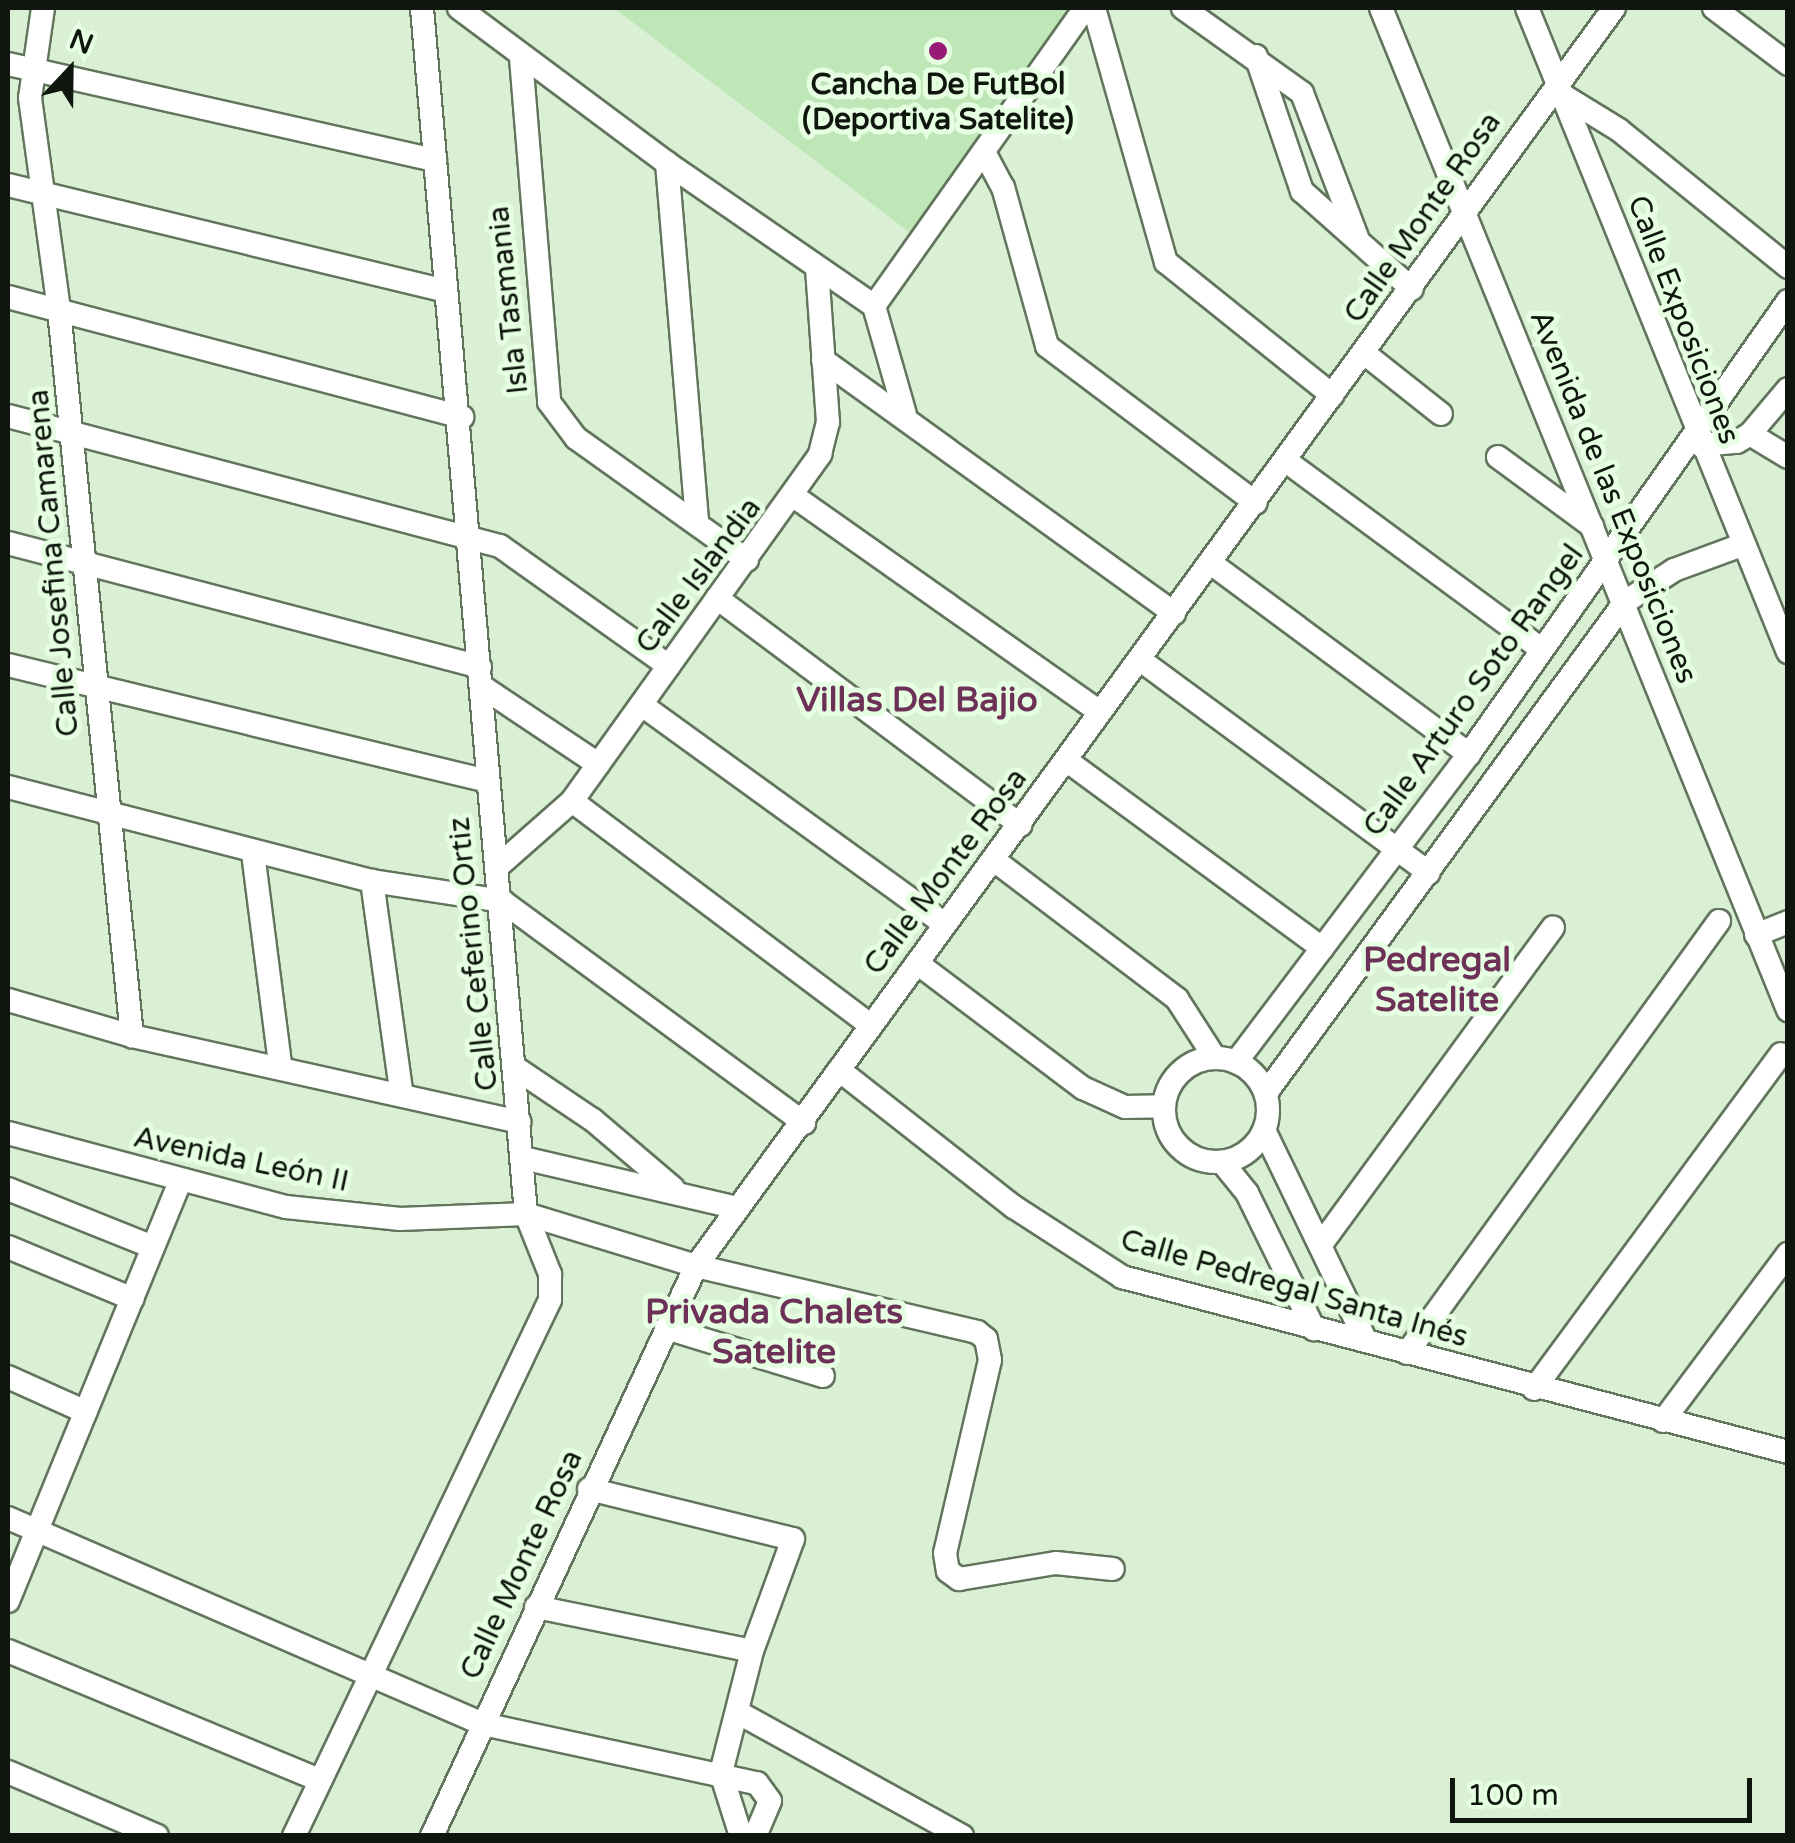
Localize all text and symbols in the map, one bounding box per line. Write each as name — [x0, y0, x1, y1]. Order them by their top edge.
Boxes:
north arrow — [20, 20, 120, 120]
text: N — [64, 22, 98, 62]
marker: Cancha De FutBol (Deportiva Satelite) — [927, 40, 949, 62]
place label: Cancha De FutBol (Deportiva Satelite) — [802, 67, 1074, 138]
street label: Calle Monte Rosa — [1337, 106, 1509, 330]
street label: Calle Exposiciones — [1619, 191, 1747, 449]
street label: Isla Tasmania — [481, 204, 537, 396]
street label: Avenida de las Exposiciones — [1522, 305, 1704, 689]
street label: Calle Josefina Camarena — [21, 388, 87, 738]
street label: Calle Islandia — [629, 491, 769, 661]
street label: Calle Arturo Soto Rangel — [1356, 538, 1592, 844]
district label: Villas Del Bajio — [796, 679, 1038, 721]
street label: Calle Monte Rosa — [857, 762, 1035, 982]
street label: Calle Ceferino Ortiz — [442, 815, 506, 1093]
district label: Pedregal Satelite — [1363, 939, 1511, 1021]
street label: Avenida León II — [130, 1120, 352, 1200]
street label: Calle Pedregal Santa Inés — [1116, 1222, 1472, 1356]
district label: Privada Chalets Satelite — [645, 1291, 903, 1373]
street label: Calle Monte Rosa — [453, 1445, 591, 1685]
scale bar — [1455, 1758, 1758, 1820]
text: 100 m — [1467, 1777, 1559, 1814]

